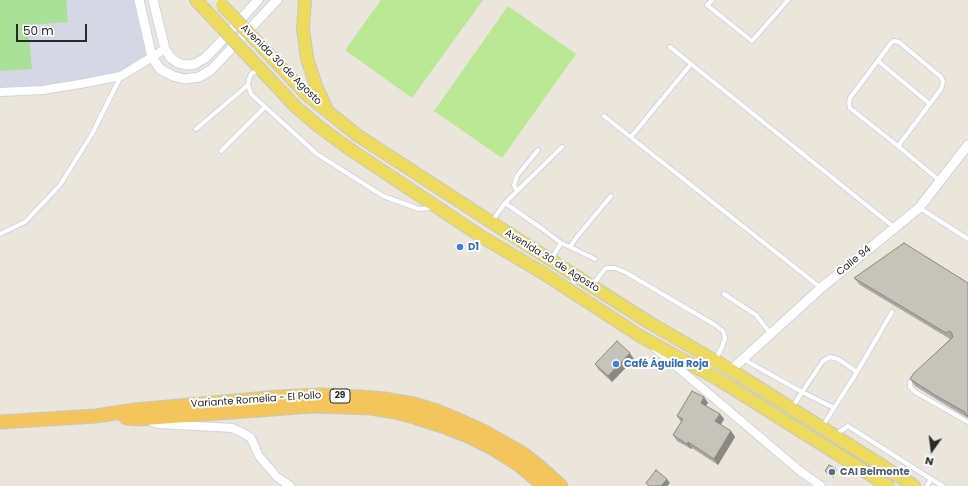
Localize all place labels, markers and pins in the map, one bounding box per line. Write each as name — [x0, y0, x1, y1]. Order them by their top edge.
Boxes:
place label: D1 — [468, 241, 479, 253]
marker: D1 — [455, 242, 465, 252]
place label: Café Águila Roja — [624, 358, 709, 370]
marker: Café Águila Roja — [611, 359, 621, 369]
place label: CAI Belmonte — [840, 466, 910, 478]
marker: CAI Belmonte — [827, 467, 837, 477]

